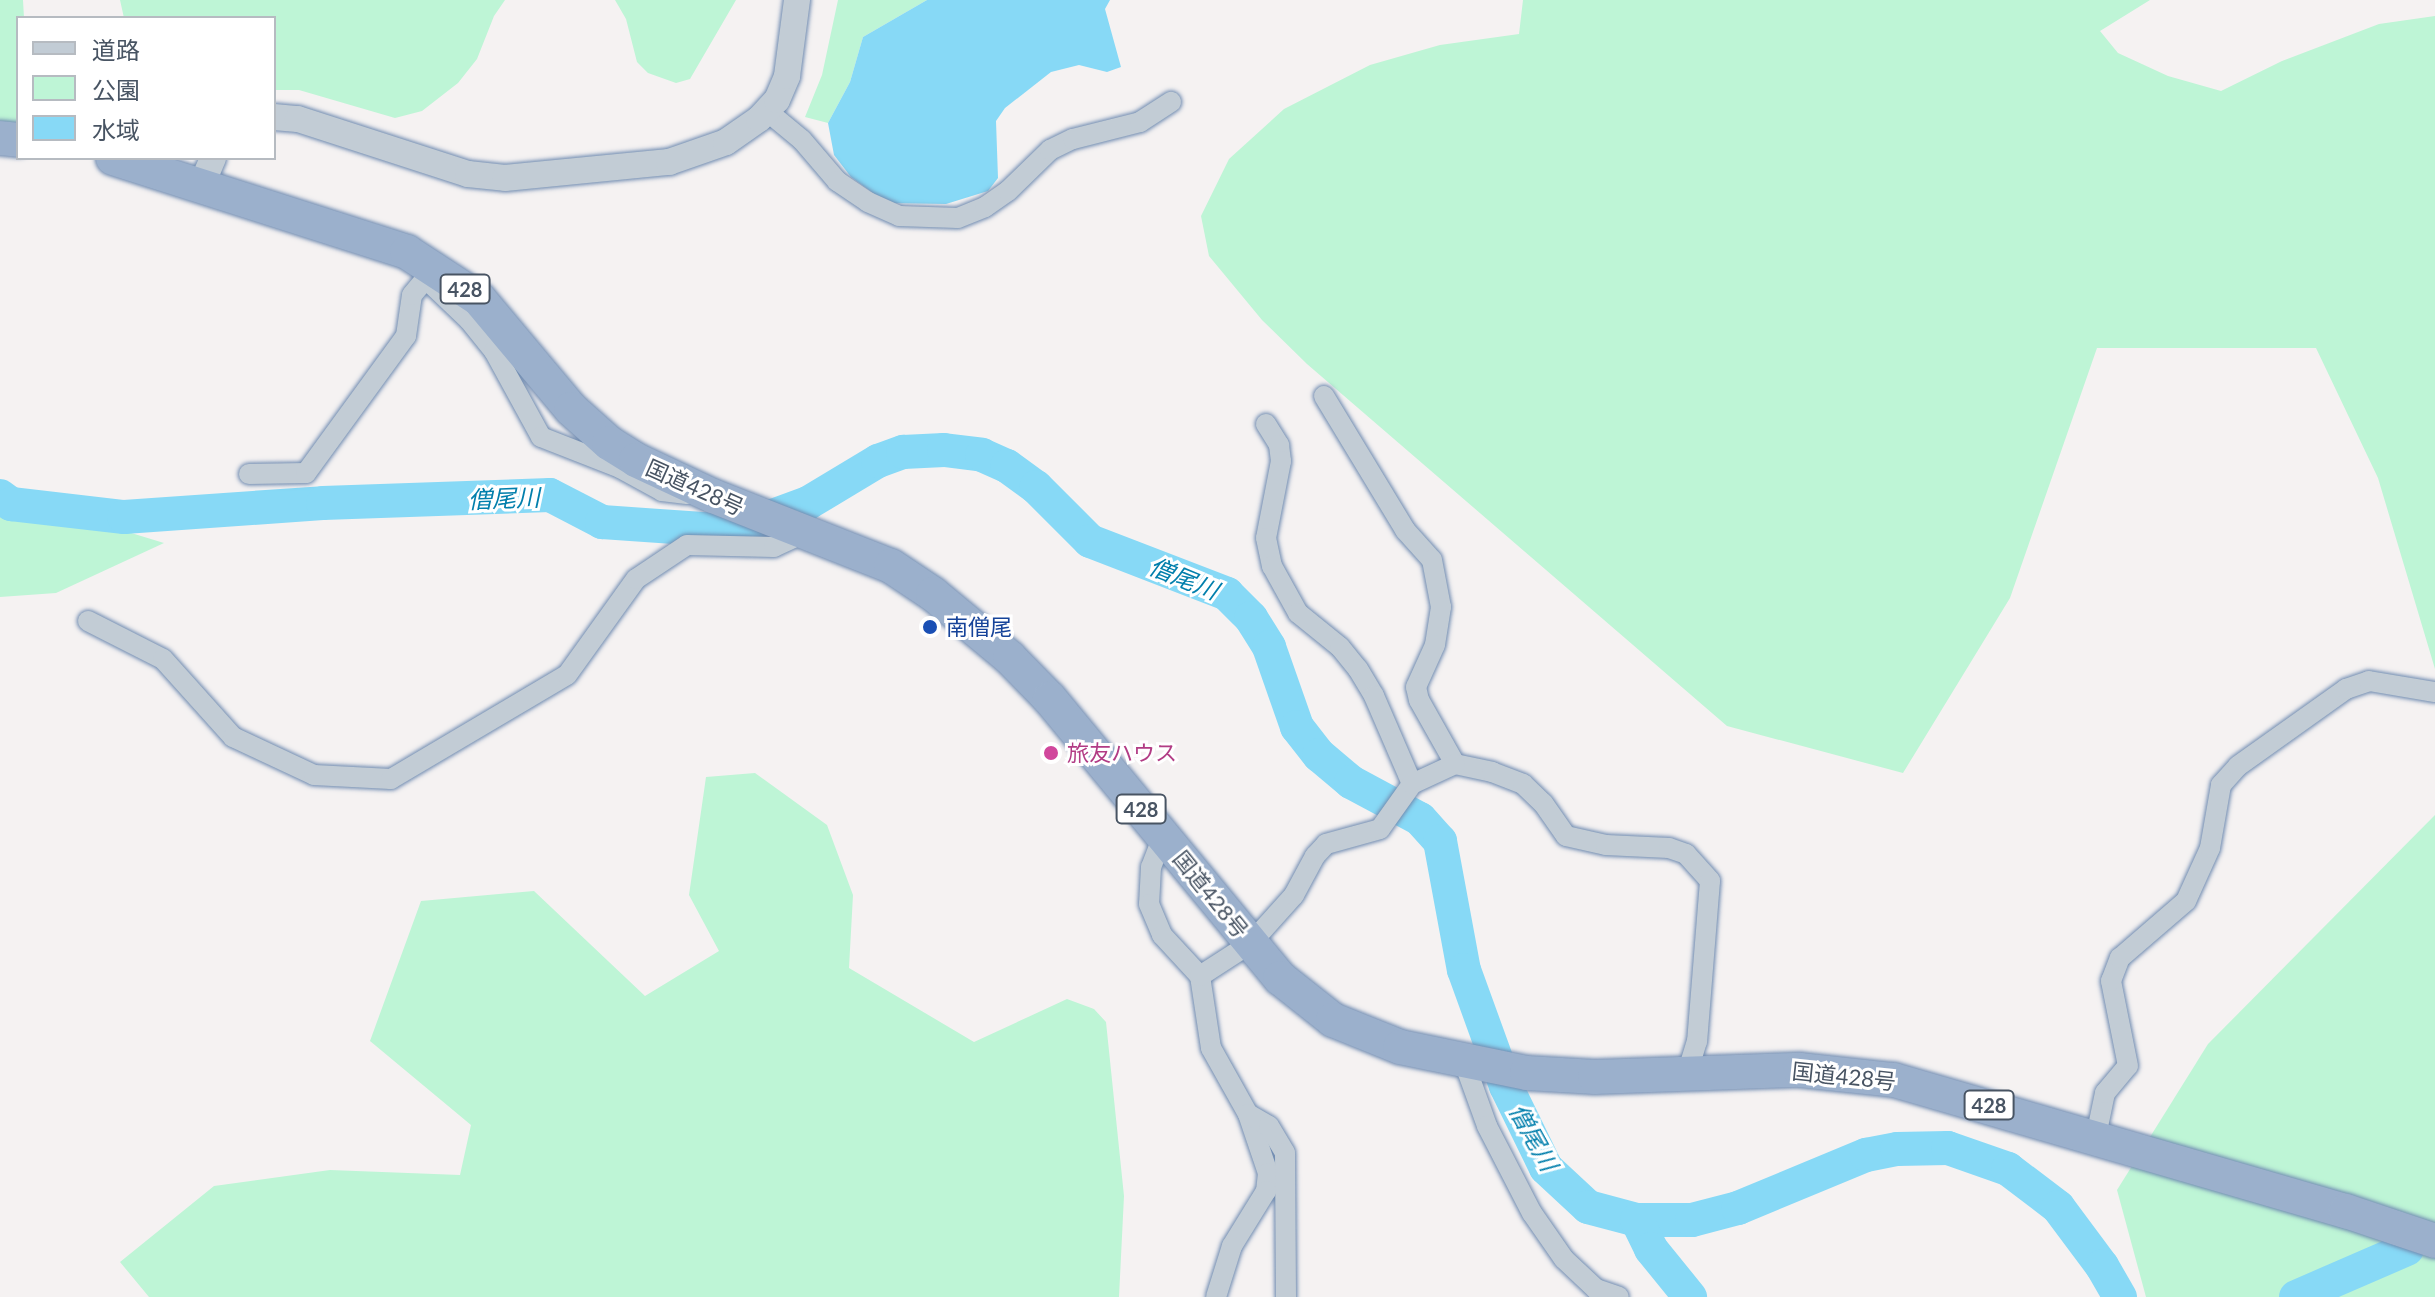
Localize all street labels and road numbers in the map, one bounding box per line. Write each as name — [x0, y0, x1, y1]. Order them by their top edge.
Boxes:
road number: 428 — [439, 273, 491, 305]
street label: 国道428号 — [642, 454, 748, 520]
road number: 428 — [1115, 793, 1167, 825]
street label: 国道428号 — [1168, 845, 1254, 943]
street label: 国道428号 — [1791, 1057, 1897, 1095]
road number: 428 — [1963, 1089, 2015, 1121]

